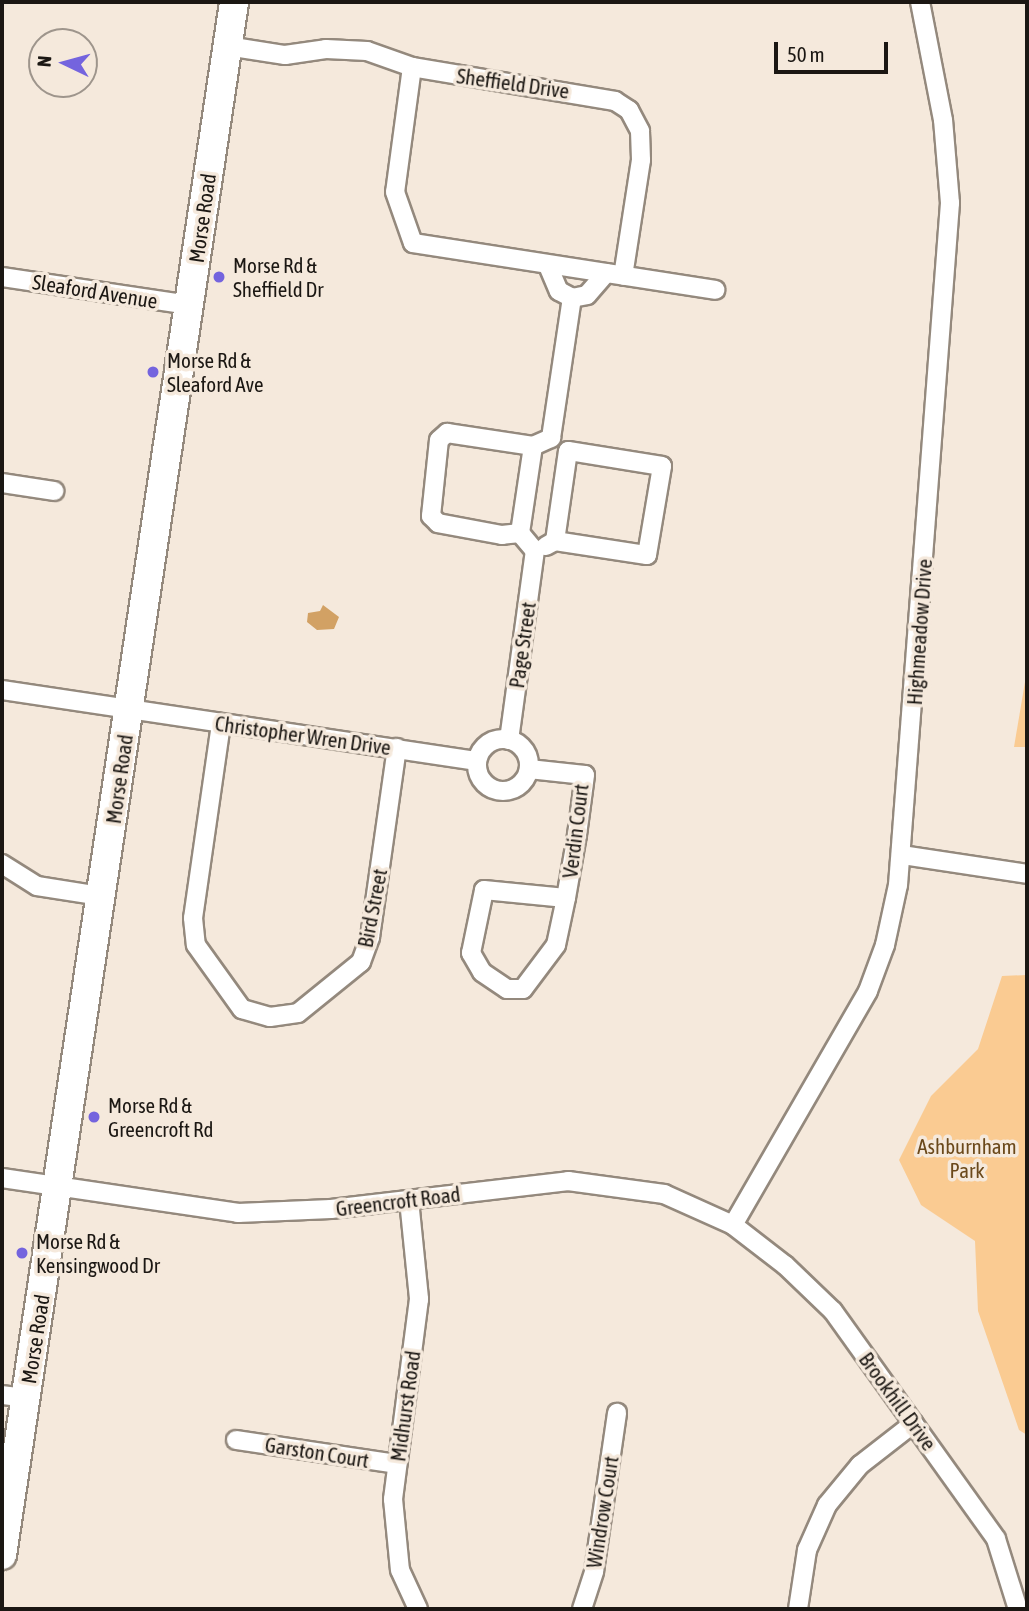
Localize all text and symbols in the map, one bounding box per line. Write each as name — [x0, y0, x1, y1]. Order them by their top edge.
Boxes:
north arrow — [28, 28, 98, 98]
scale bar — [777, 28, 891, 72]
text: 50 m — [787, 42, 825, 66]
text: N — [33, 55, 56, 68]
street label: Sheffield Drive — [455, 63, 571, 103]
street label: Morse Road — [183, 172, 221, 264]
place label: Morse Rd & Sheffield Dr — [233, 252, 323, 302]
street label: Sleaford Avenue — [31, 269, 159, 313]
marker: Morse Rd & Sheffield Dr — [211, 269, 227, 285]
place label: Morse Rd & Sleaford Ave — [167, 347, 263, 397]
marker: Morse Rd & Sleaford Ave — [145, 364, 161, 380]
street label: Highmeadow Drive — [901, 558, 937, 706]
street label: Page Street — [503, 600, 541, 690]
street label: Christopher Wren Drive — [213, 710, 393, 760]
street label: Morse Road — [100, 733, 138, 825]
street label: Verdin Court — [557, 782, 593, 880]
street label: Bird Street — [352, 866, 392, 950]
place label: Morse Rd & Greencroft Rd — [108, 1092, 213, 1142]
marker: Morse Rd & Greencroft Rd — [86, 1109, 102, 1125]
park label: Ashburnham Park — [917, 1133, 1017, 1183]
street label: Greencroft Road — [334, 1181, 462, 1221]
place label: Morse Rd & Kensingwood Dr — [36, 1228, 160, 1278]
marker: Morse Rd & Kensingwood Dr — [14, 1245, 30, 1261]
street label: Morse Road — [16, 1293, 54, 1385]
street label: Brookhill Drive — [854, 1347, 942, 1455]
street label: Midhurst Road — [385, 1349, 425, 1463]
street label: Garston Court — [263, 1431, 371, 1473]
street label: Windrow Court — [581, 1454, 623, 1570]

